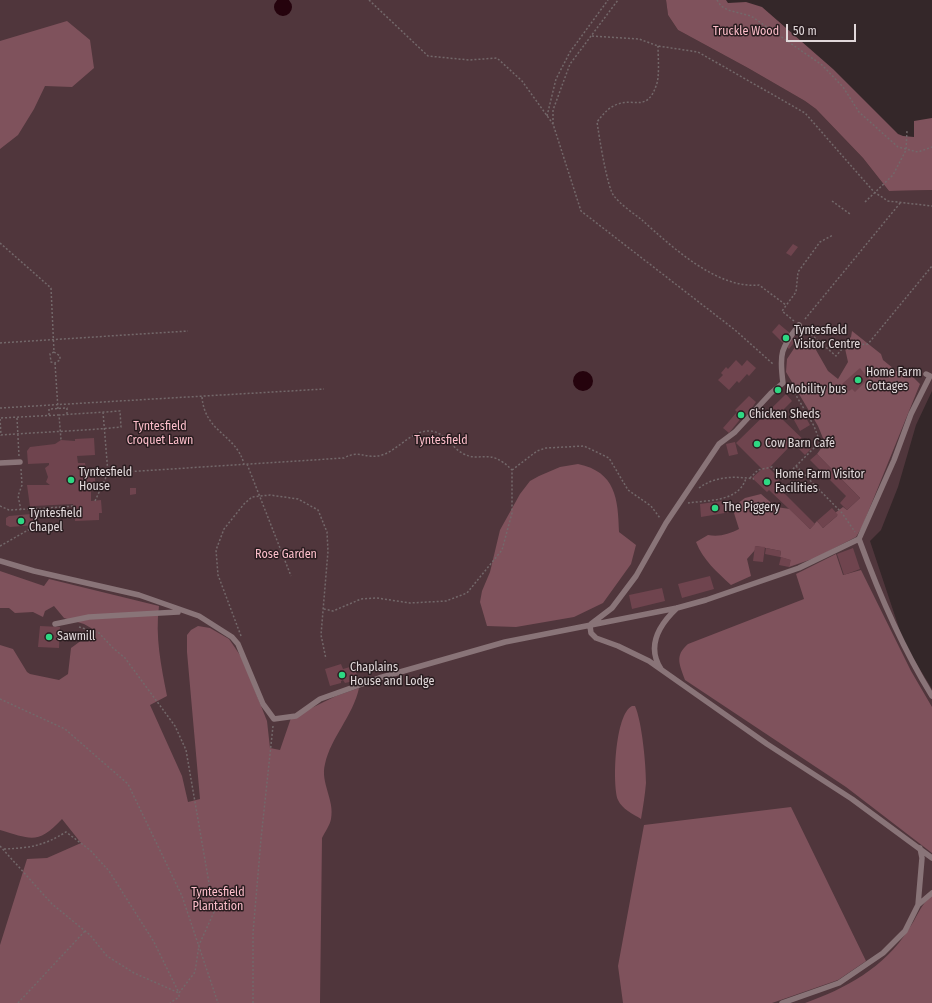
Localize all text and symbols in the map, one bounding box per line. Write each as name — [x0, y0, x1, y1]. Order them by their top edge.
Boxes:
scale bar — [788, 16, 858, 42]
text: 50 m — [793, 24, 817, 38]
park label: Truckle Wood — [713, 25, 779, 39]
place label: Tyntesfield Visitor Centre — [794, 324, 860, 352]
marker: Tyntesfield Visitor Centre — [781, 333, 791, 343]
place label: Home Farm Cottages — [866, 366, 921, 394]
marker: Home Farm Cottages — [853, 375, 863, 385]
place label: Mobility bus — [786, 383, 846, 397]
marker: Mobility bus — [773, 385, 783, 395]
place label: Chicken Sheds — [749, 408, 820, 422]
marker: Chicken Sheds — [736, 410, 746, 420]
park label: Tyntesfield Croquet Lawn — [127, 420, 193, 448]
park label: Tyntesfield — [414, 434, 468, 448]
place label: Cow Barn Café — [765, 437, 835, 451]
marker: Cow Barn Café — [752, 439, 762, 449]
place label: Tyntesfield House — [79, 466, 132, 494]
place label: Home Farm Visitor Facilities — [775, 468, 865, 496]
marker: Tyntesfield House — [66, 475, 76, 485]
marker: Home Farm Visitor Facilities — [762, 477, 772, 487]
place label: The Piggery — [723, 501, 779, 515]
marker: The Piggery — [710, 503, 720, 513]
place label: Tyntesfield Chapel — [29, 507, 82, 535]
marker: Tyntesfield Chapel — [16, 516, 26, 526]
park label: Rose Garden — [255, 548, 317, 562]
place label: Sawmill — [57, 630, 95, 644]
marker: Sawmill — [44, 632, 54, 642]
place label: Chaplains House and Lodge — [350, 661, 434, 689]
marker: Chaplains House and Lodge — [337, 670, 347, 680]
park label: Tyntesfield Plantation — [191, 886, 245, 914]

